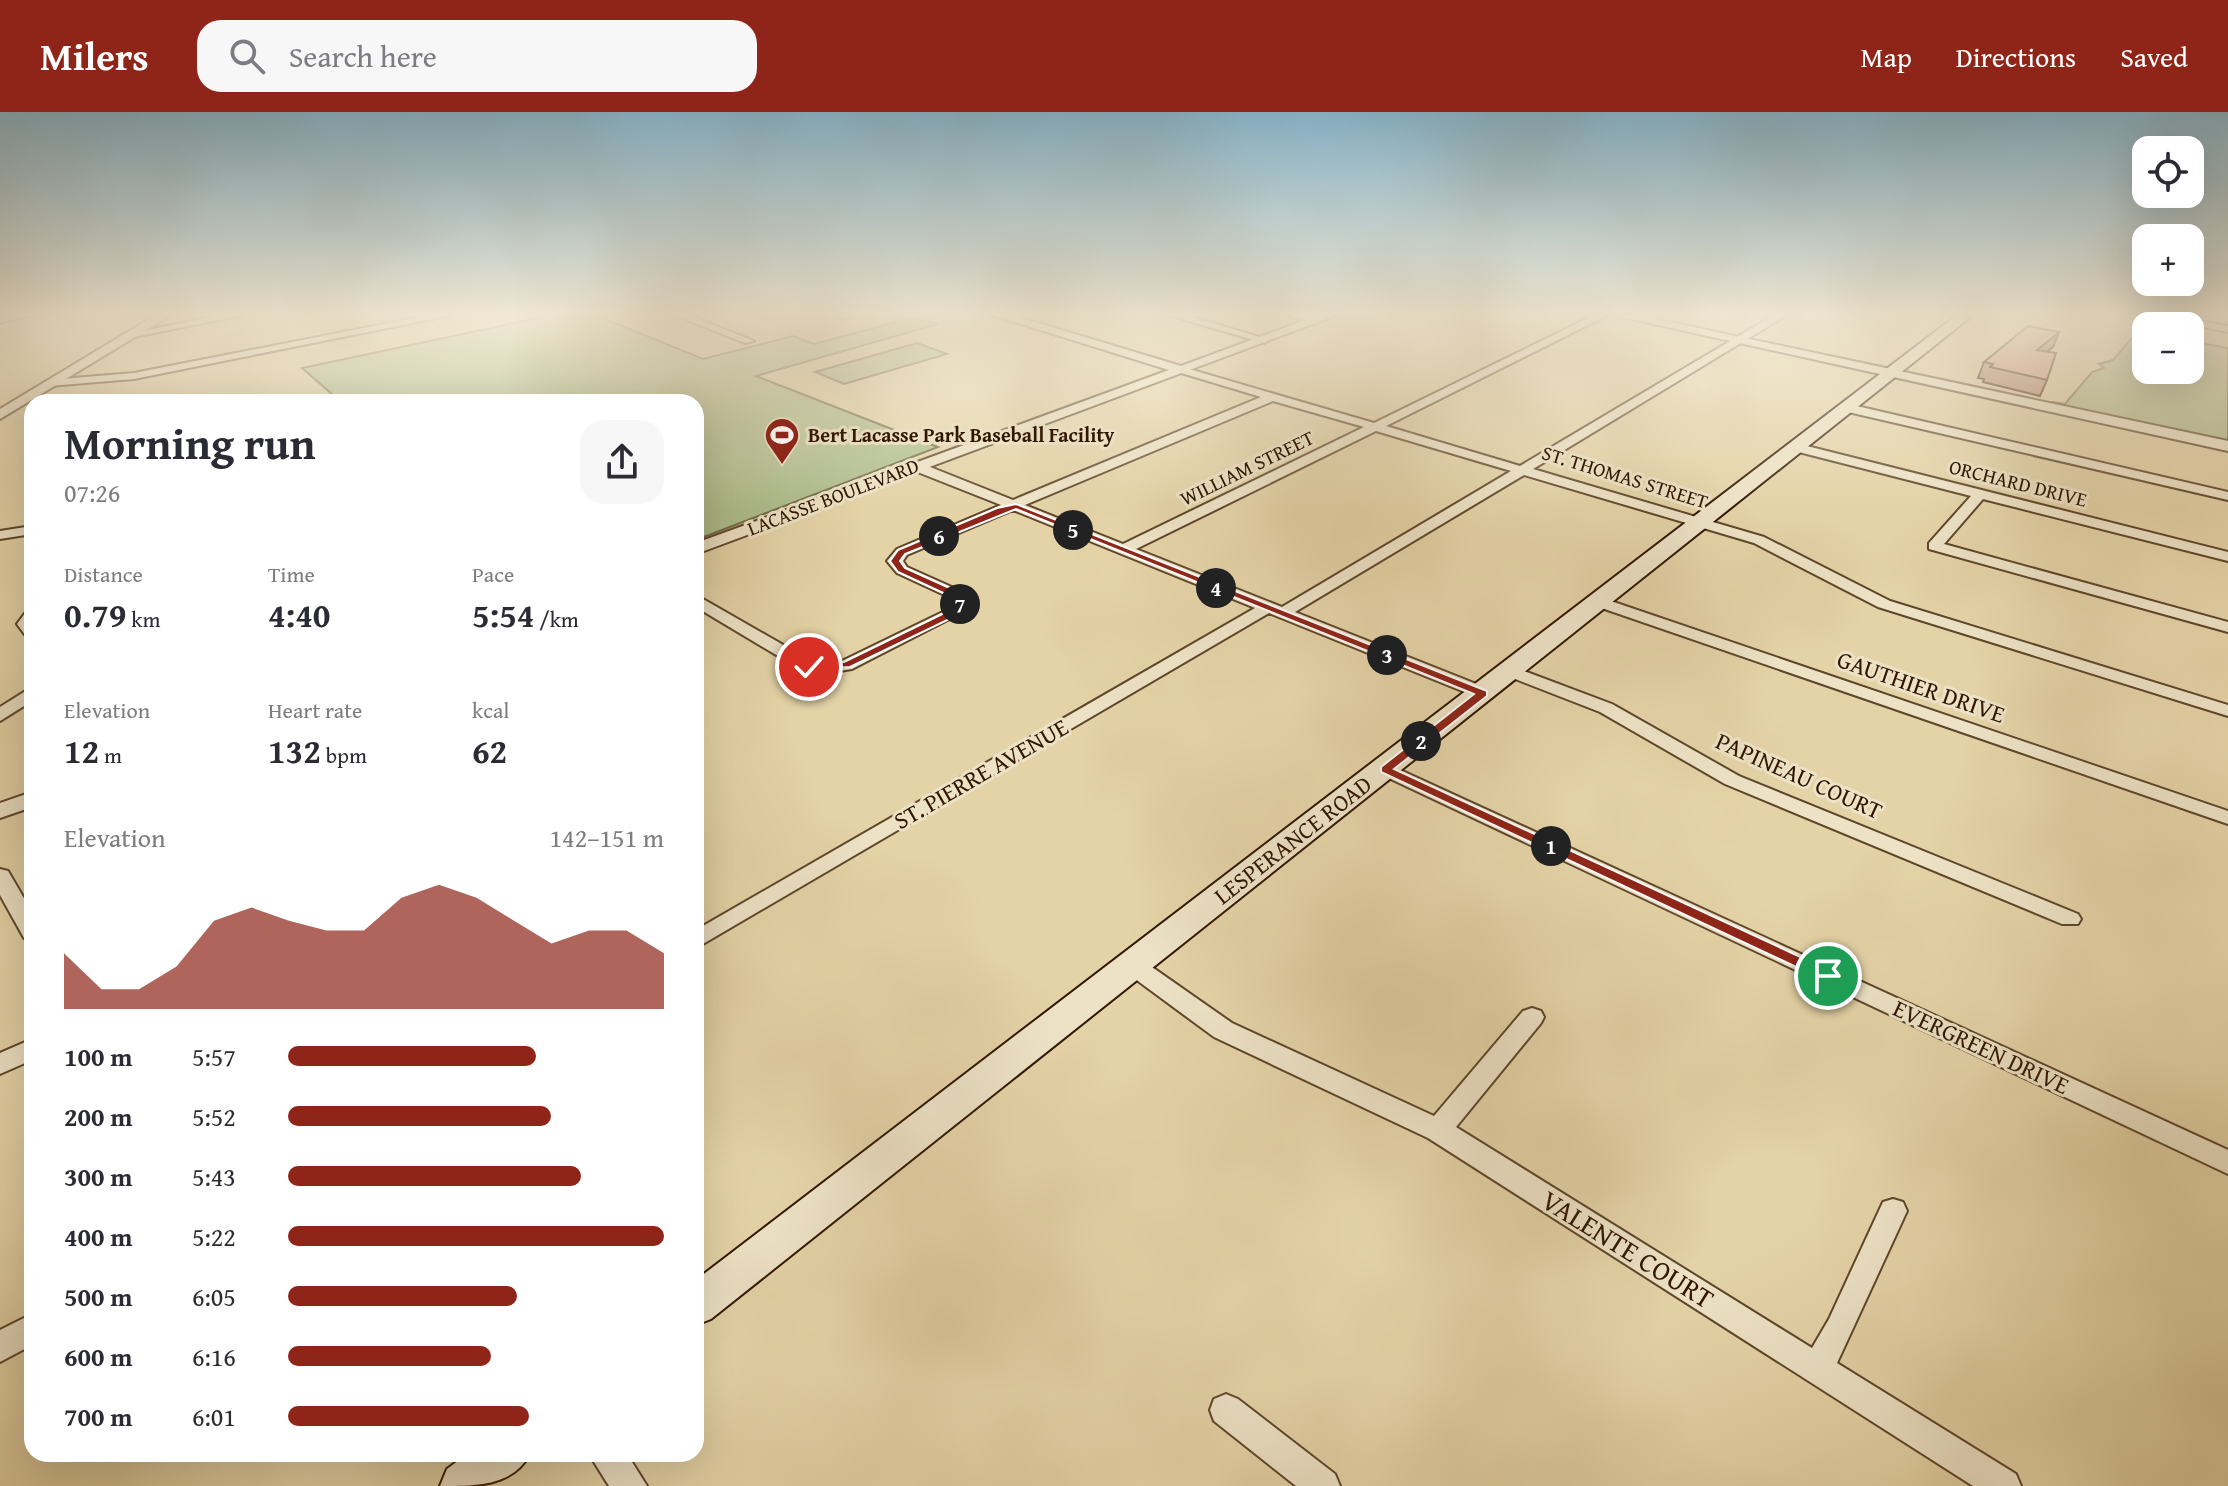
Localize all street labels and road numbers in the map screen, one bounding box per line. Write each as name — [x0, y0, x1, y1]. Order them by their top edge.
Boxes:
street label: WILLIAM STREET — [1175, 423, 1319, 513]
street label: ST. THOMAS STREET — [1539, 437, 1712, 516]
street label: LACASSE BOULEVARD — [743, 450, 923, 543]
street label: ORCHARD DRIVE — [1946, 451, 2090, 514]
street label: GAUTHIER DRIVE — [1833, 641, 2010, 732]
street label: ST. PIERRE AVENUE — [887, 709, 1075, 838]
street label: PAPINEAU COURT — [1710, 723, 1888, 828]
street label: LESPERANCE ROAD — [1206, 767, 1379, 912]
street label: EVERGREEN DRIVE — [1887, 990, 2075, 1103]
street label: VALENTE COURT — [1534, 1179, 1723, 1318]

